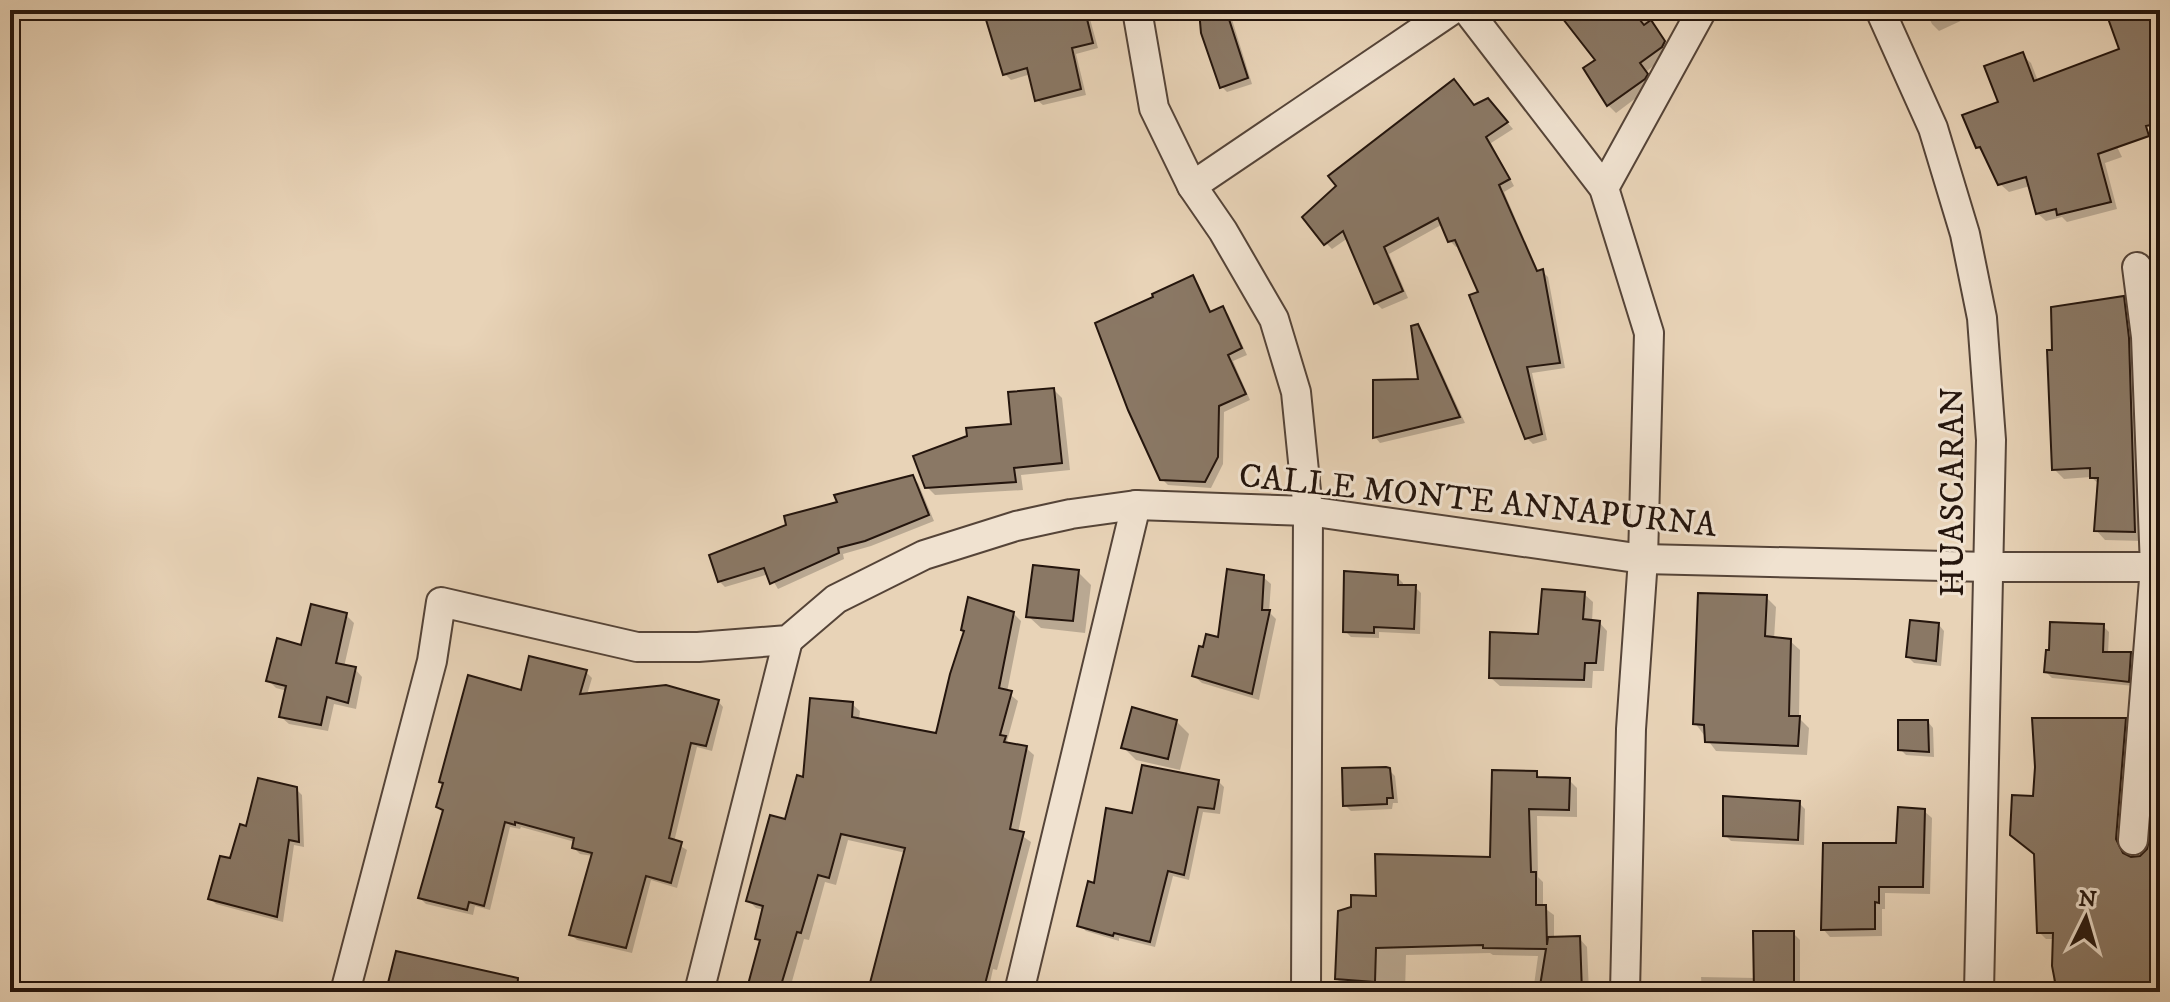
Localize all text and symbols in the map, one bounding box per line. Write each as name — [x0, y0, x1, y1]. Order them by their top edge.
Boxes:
street label: HUASCARAN — [1932, 387, 1974, 597]
street label: CALLE MONTE ANNAPURNA — [1237, 455, 1719, 547]
north arrow — [2046, 878, 2126, 958]
text: N — [2077, 885, 2098, 914]

